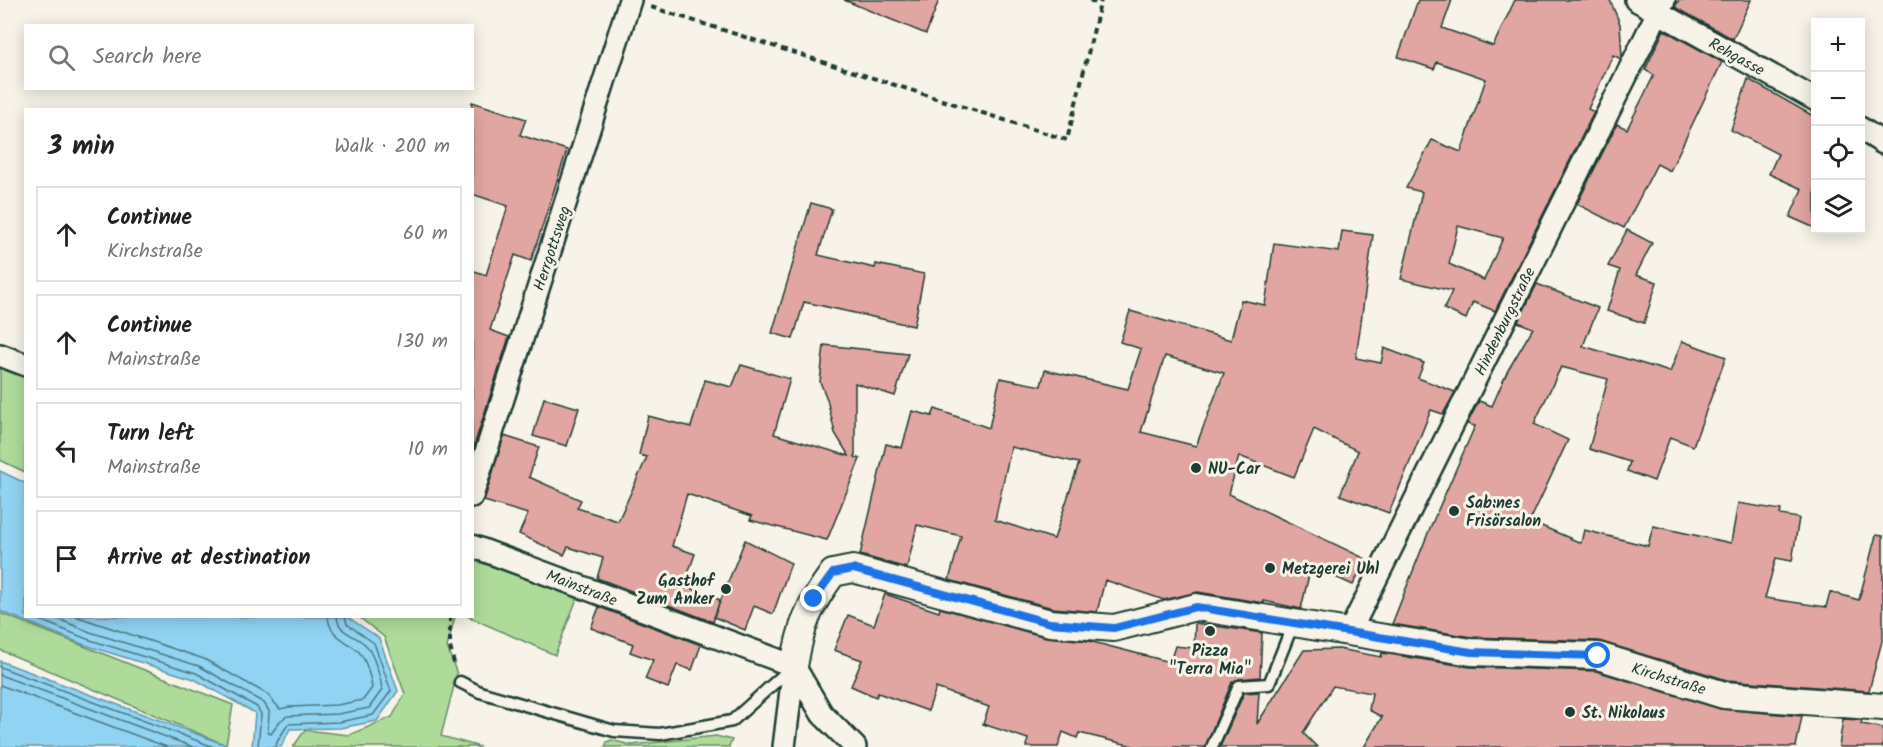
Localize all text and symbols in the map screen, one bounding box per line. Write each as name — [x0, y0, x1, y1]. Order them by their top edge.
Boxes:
map controls — [1811, 18, 1865, 234]
button: + — [1811, 18, 1865, 72]
search box — [24, 24, 474, 90]
street label: Rehgasse — [1704, 32, 1769, 83]
text: Search here — [93, 40, 201, 75]
icon: search — [45, 41, 78, 74]
button: − — [1811, 72, 1865, 126]
text: 3 min — [48, 126, 115, 168]
button: locate — [1811, 126, 1865, 180]
text: Walk · 200 m — [334, 131, 450, 163]
button: layers — [1811, 180, 1865, 234]
text: Continue — [107, 201, 192, 236]
street label: Herrgottsweg — [527, 203, 578, 294]
icon: ahead — [50, 218, 83, 251]
text: 60 m — [403, 218, 448, 250]
text: Kirchstraße — [107, 236, 203, 268]
street label: Hindenburgstraße — [1468, 263, 1542, 380]
text: Continue — [107, 309, 192, 344]
icon: ahead — [50, 326, 83, 359]
text: 130 m — [396, 326, 448, 358]
text: Mainstraße — [107, 344, 201, 376]
text: Turn left — [107, 417, 194, 452]
icon: left — [50, 434, 83, 467]
text: 10 m — [408, 434, 448, 466]
text: Mainstraße — [107, 452, 201, 484]
place label: NU-Car — [1208, 457, 1261, 482]
marker: NU-Car — [1189, 461, 1203, 475]
place label: Sab:nes Frisörsalon — [1466, 491, 1541, 534]
marker: Sab:nes Frisörsalon — [1447, 504, 1461, 518]
text: Arrive at destination — [107, 541, 310, 576]
icon: arrive — [50, 542, 83, 575]
place label: Metzgerei Uhl — [1282, 557, 1380, 582]
marker: Metzgerei Uhl — [1263, 561, 1277, 575]
street label: Mainstraße — [542, 563, 621, 613]
place label: Gasthof Zum Anker — [636, 569, 716, 612]
marker: Gasthof Zum Anker — [719, 582, 733, 596]
route end — [800, 585, 826, 611]
marker: Pizza "Terra Mia" — [1203, 624, 1217, 638]
place label: Pizza "Terra Mia" — [1169, 639, 1251, 682]
route start — [1584, 642, 1610, 668]
street label: Kirchstraße — [1628, 656, 1709, 703]
place label: St. Nikolaus — [1582, 701, 1666, 726]
marker: St. Nikolaus — [1563, 705, 1577, 719]

